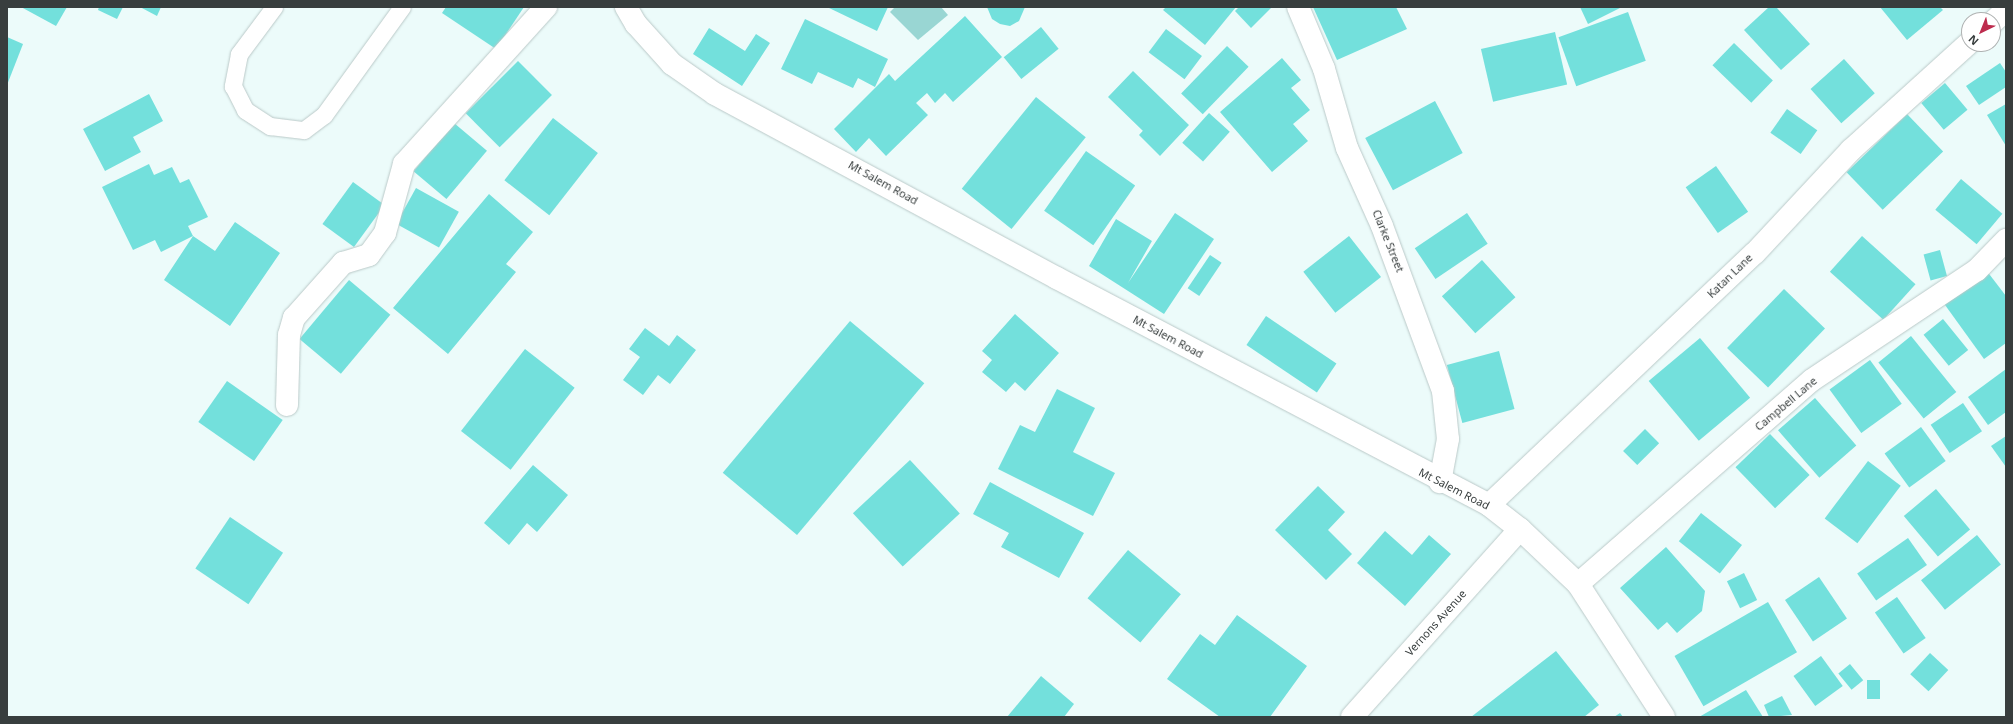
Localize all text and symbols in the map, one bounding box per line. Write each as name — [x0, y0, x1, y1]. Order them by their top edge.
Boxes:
north arrow — [1961, 12, 2001, 52]
text: N — [1965, 32, 1982, 49]
street label: Mt Salem Road — [846, 158, 920, 208]
street label: Clarke Street — [1369, 208, 1407, 274]
street label: Katan Lane — [1705, 251, 1755, 301]
street label: Mt Salem Road — [1131, 313, 1205, 361]
street label: Campbell Lane — [1752, 374, 1820, 434]
street label: Mt Salem Road — [1416, 465, 1492, 513]
street label: Vernons Avenue — [1403, 587, 1469, 659]

